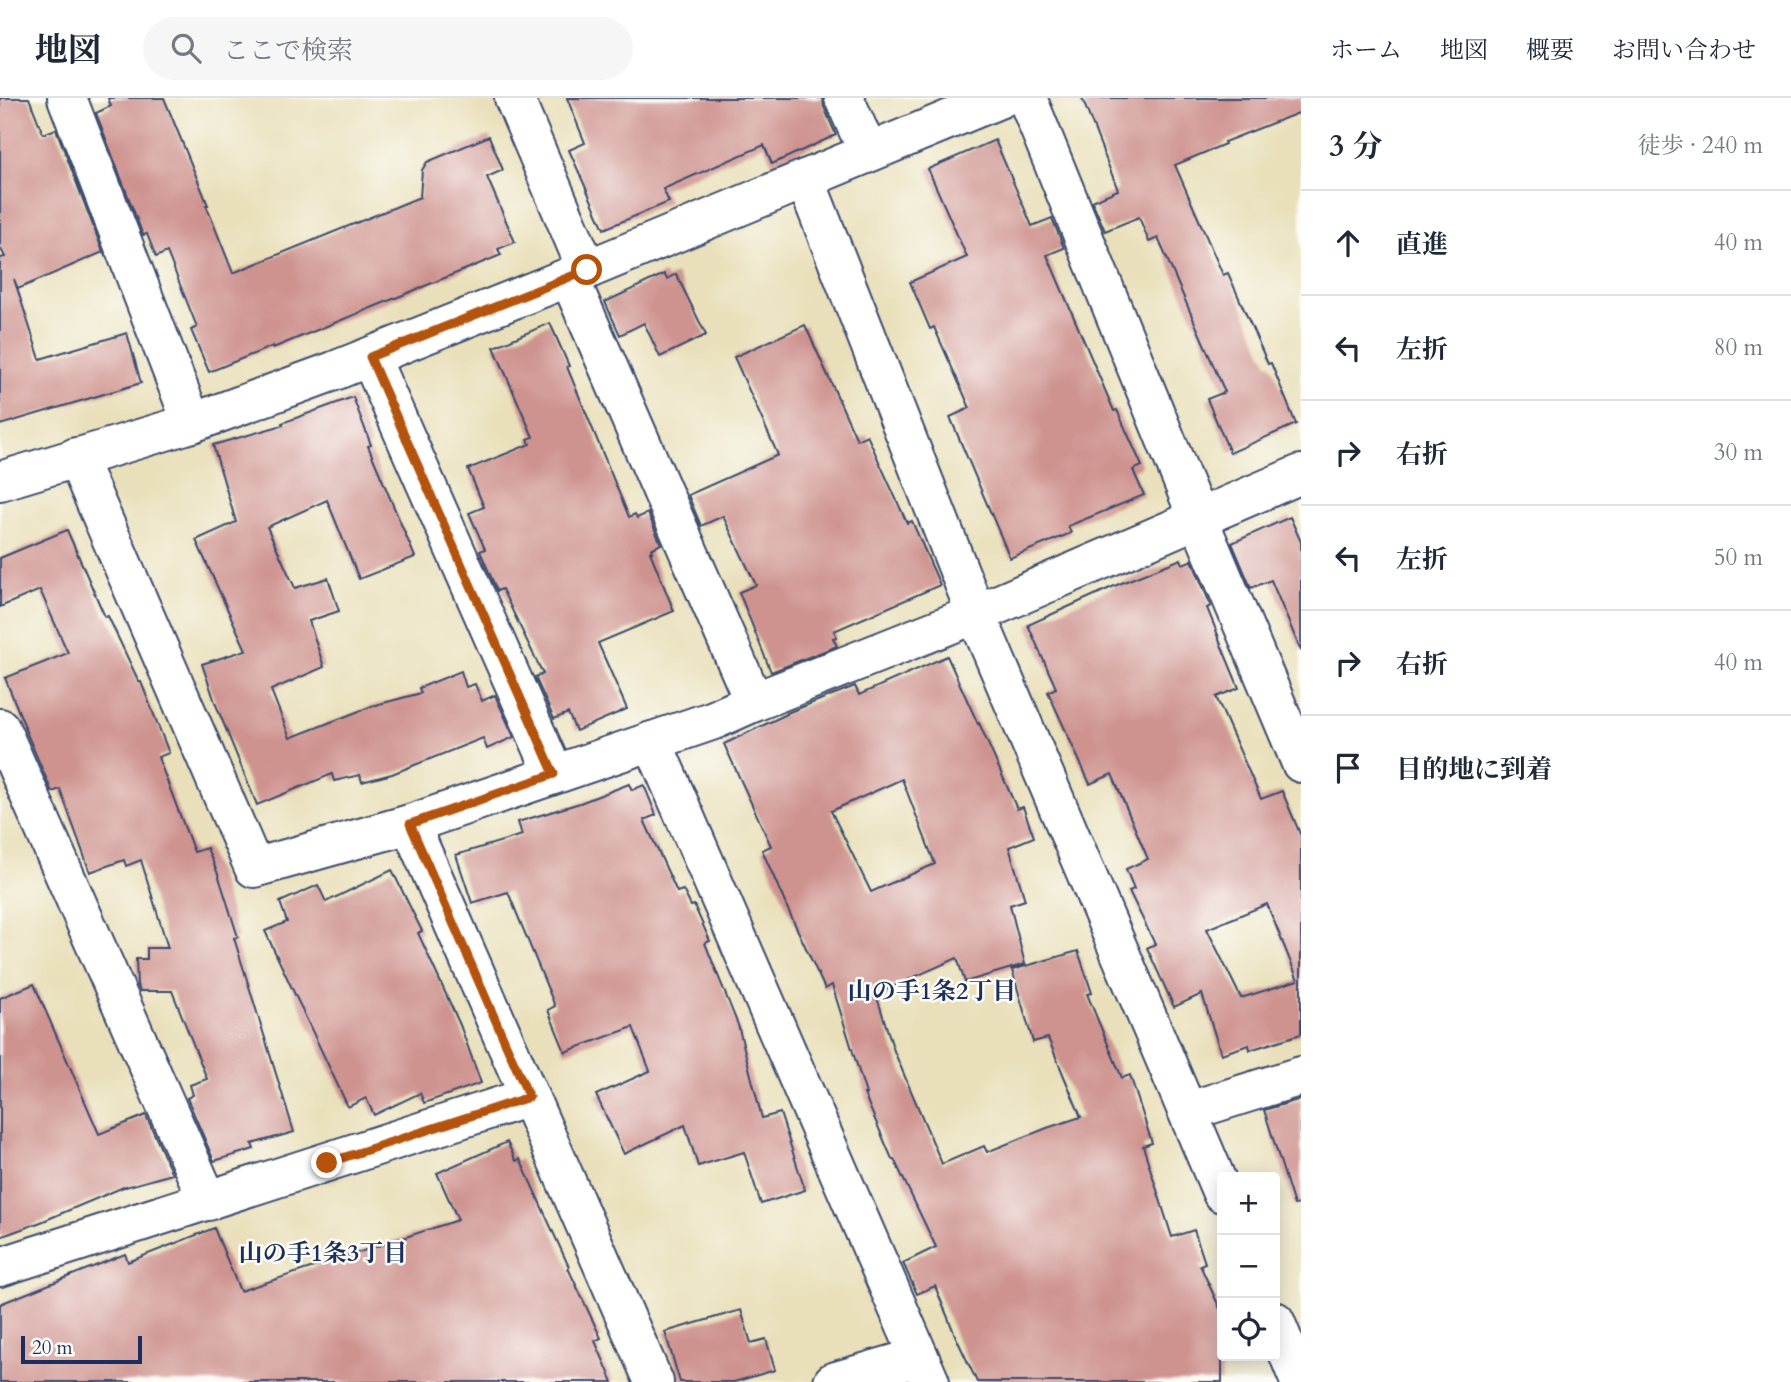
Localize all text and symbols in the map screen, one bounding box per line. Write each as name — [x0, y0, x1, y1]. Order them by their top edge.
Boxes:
search box — [143, 17, 633, 80]
text: 地図 — [35, 28, 101, 73]
icon: search — [167, 29, 205, 67]
text: ここで検索 — [223, 33, 353, 68]
text: ホーム — [1330, 34, 1402, 67]
text: 地図 — [1440, 34, 1488, 67]
text: 概要 — [1526, 34, 1574, 67]
text: お問い合わせ — [1612, 34, 1756, 67]
text: 3 分 — [1329, 126, 1382, 167]
text: 徒歩 · 240 m — [1638, 130, 1763, 161]
icon: ahead — [1329, 224, 1367, 262]
text: 直進 — [1396, 227, 1448, 262]
text: 40 m — [1714, 227, 1763, 258]
route start — [571, 254, 602, 285]
icon: left — [1329, 329, 1367, 367]
text: 左折 — [1396, 332, 1448, 367]
text: 80 m — [1714, 332, 1763, 363]
icon: right — [1329, 434, 1367, 472]
text: 右折 — [1396, 437, 1448, 472]
text: 30 m — [1714, 437, 1763, 468]
icon: left — [1329, 539, 1367, 577]
text: 左折 — [1396, 542, 1448, 577]
text: 50 m — [1714, 542, 1763, 573]
icon: right — [1329, 644, 1367, 682]
text: 右折 — [1396, 647, 1448, 682]
text: 40 m — [1714, 647, 1763, 678]
icon: arrive — [1329, 749, 1367, 787]
text: 目的地に到着 — [1396, 752, 1552, 787]
district label: 山の手1条2丁目 — [848, 975, 1016, 1008]
route end — [311, 1147, 342, 1178]
map controls — [1217, 1172, 1280, 1361]
button: + — [1217, 1172, 1280, 1235]
button: − — [1217, 1235, 1280, 1298]
district label: 山の手1条3丁目 — [239, 1237, 407, 1270]
button: locate — [1217, 1298, 1280, 1361]
scale bar — [21, 1333, 142, 1365]
text: 20 m — [32, 1335, 73, 1361]

